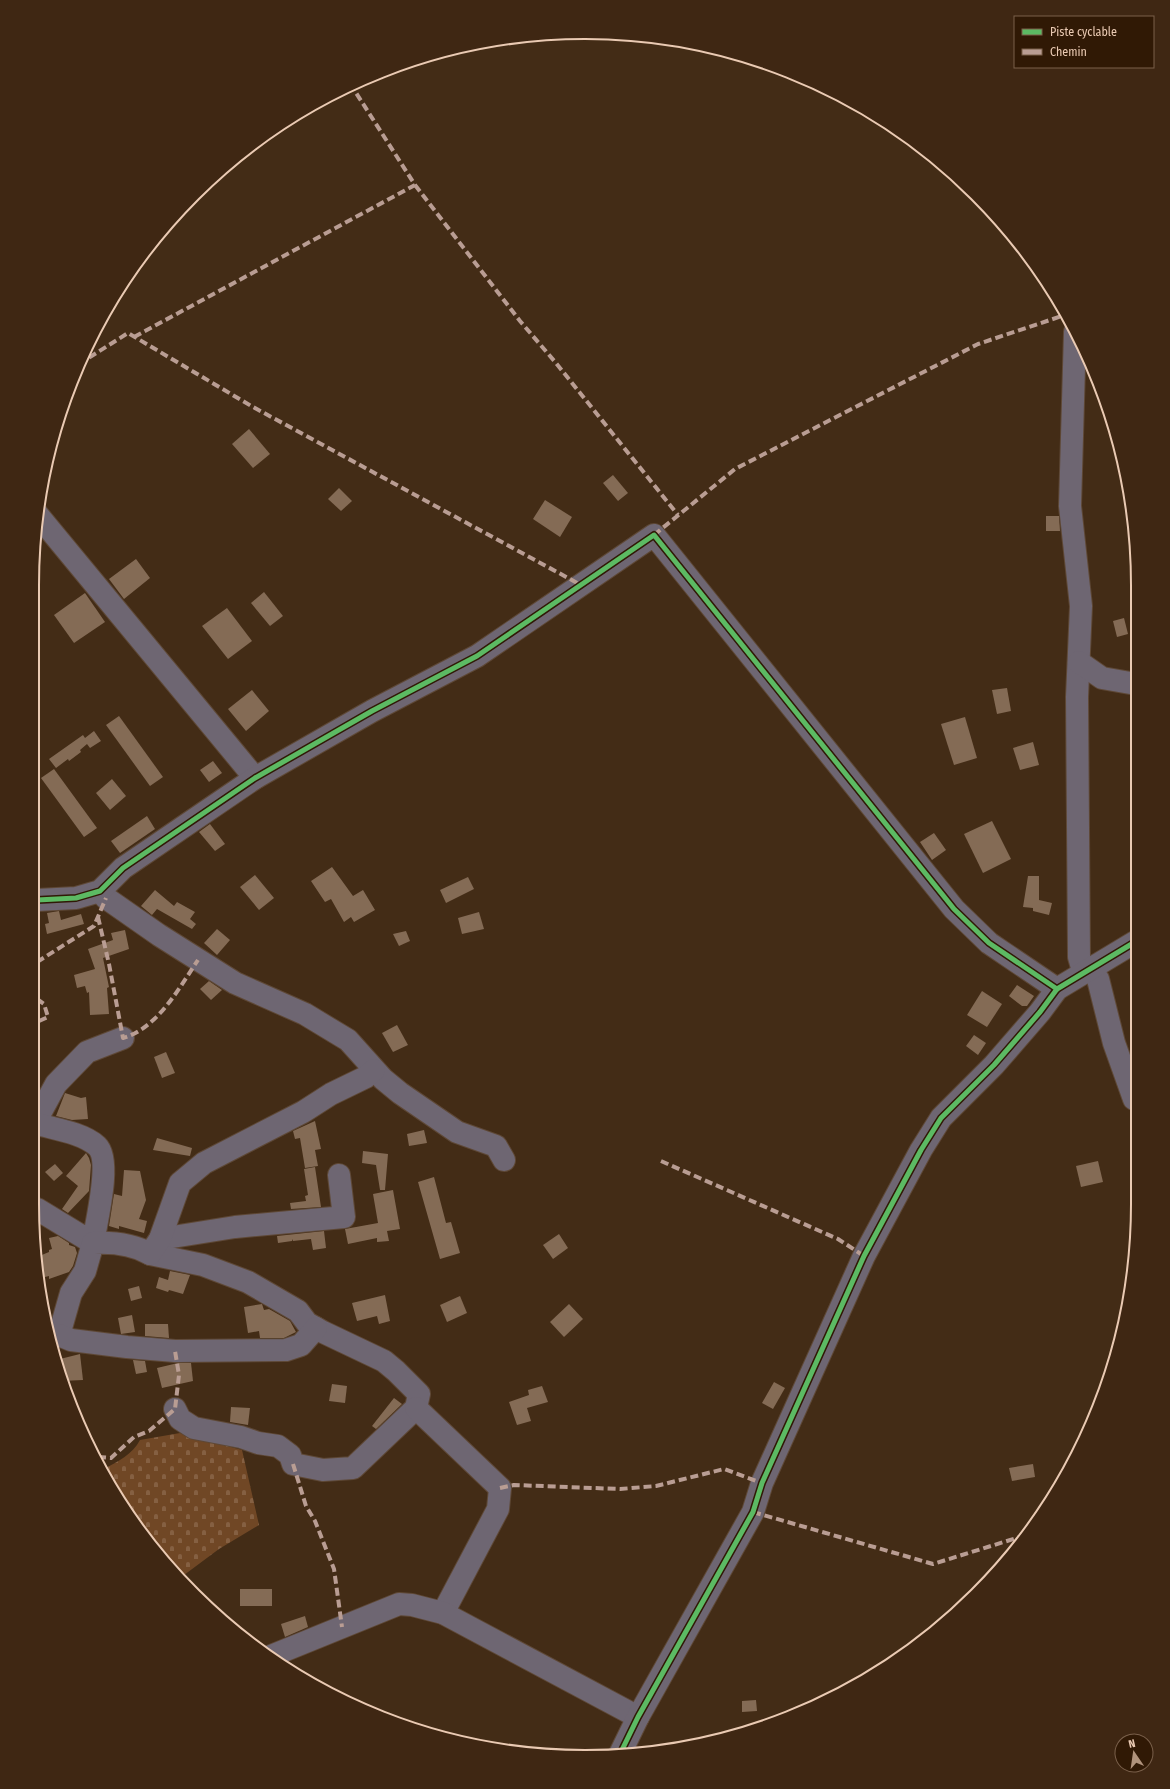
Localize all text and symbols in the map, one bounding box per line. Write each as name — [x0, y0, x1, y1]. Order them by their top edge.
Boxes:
legend — [1014, 16, 1154, 68]
text: Piste cyclable — [1050, 25, 1117, 39]
text: Chemin — [1050, 45, 1087, 59]
north arrow — [1114, 1733, 1154, 1773]
text: N — [1127, 1737, 1137, 1751]

